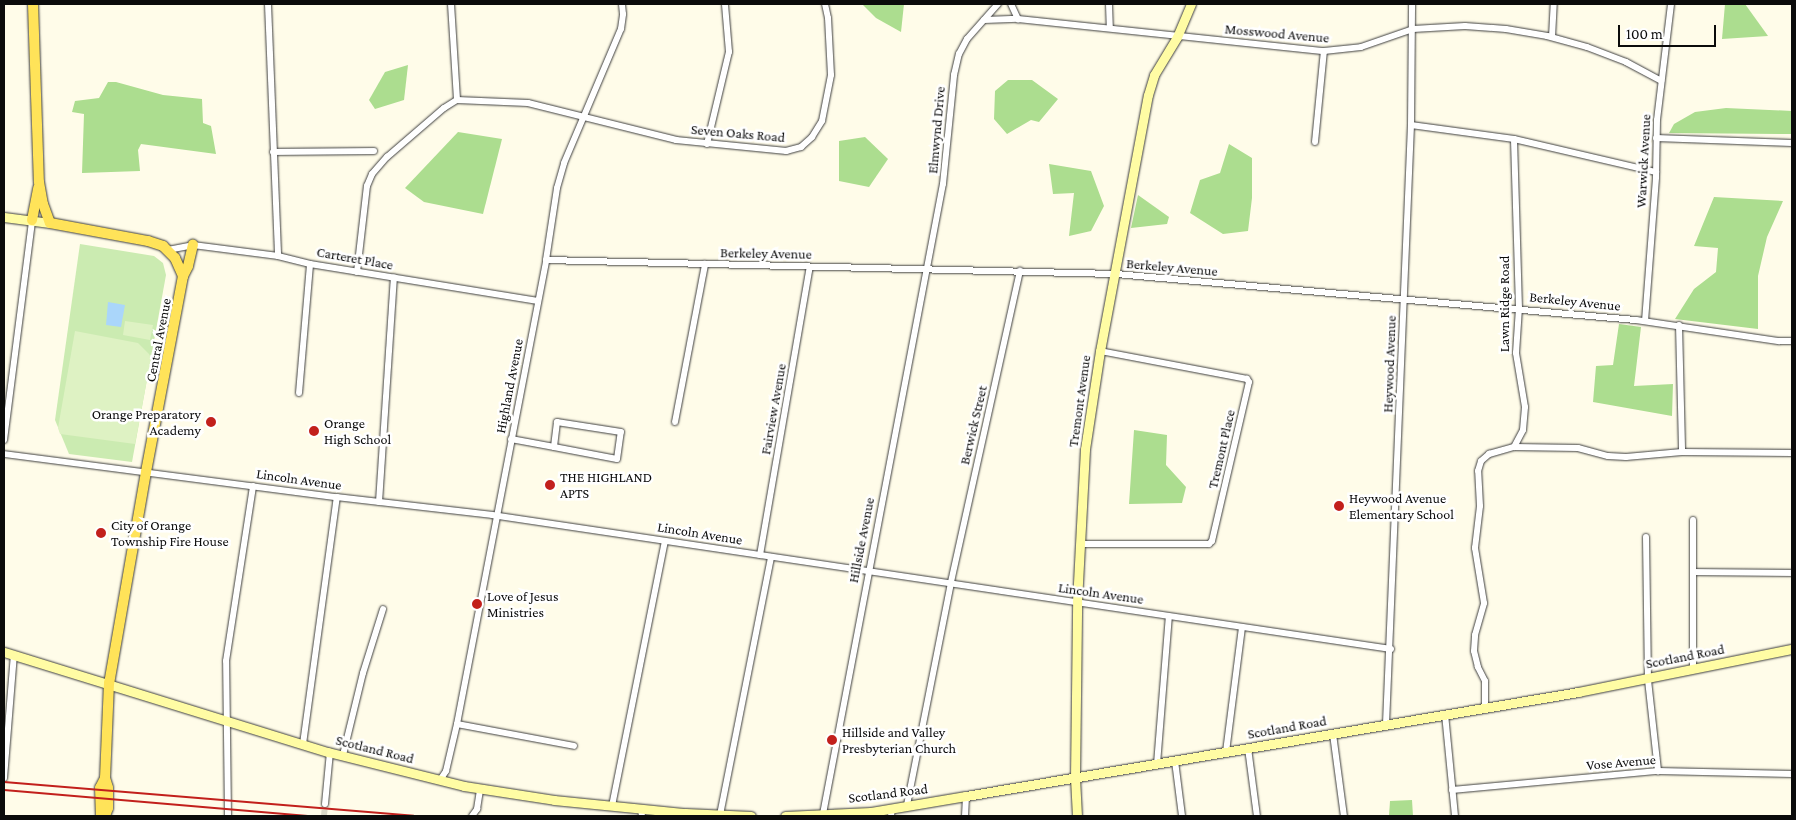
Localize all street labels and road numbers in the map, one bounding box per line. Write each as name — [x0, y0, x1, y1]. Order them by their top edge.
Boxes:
street label: Mosswood Avenue — [1224, 20, 1330, 46]
street label: Elmwynd Drive — [924, 86, 948, 174]
street label: Warwick Avenue — [1632, 114, 1654, 208]
street label: Seven Oaks Road — [690, 121, 786, 145]
street label: Carteret Place — [315, 243, 395, 273]
street label: Berkeley Avenue — [720, 244, 812, 262]
street label: Berkeley Avenue — [1126, 255, 1218, 279]
street label: Lawn Ridge Road — [1496, 256, 1512, 352]
street label: Berkeley Avenue — [1529, 288, 1621, 314]
street label: Central Avenue — [142, 297, 174, 383]
street label: Heywood Avenue — [1379, 315, 1399, 413]
street label: Highland Avenue — [492, 337, 526, 435]
street label: Tremont Avenue — [1064, 354, 1094, 448]
street label: Fairview Avenue — [757, 362, 789, 456]
street label: Berwick Street — [956, 384, 990, 466]
street label: Tremont Place — [1204, 408, 1238, 490]
street label: Lincoln Avenue — [255, 465, 343, 493]
street label: Hillside Avenue — [844, 496, 878, 584]
street label: Lincoln Avenue — [656, 518, 744, 548]
street label: Lincoln Avenue — [1057, 579, 1145, 607]
street label: Scotland Road — [1644, 640, 1726, 672]
street label: Scotland Road — [1246, 712, 1328, 742]
street label: Scotland Road — [334, 731, 416, 767]
street label: Vose Avenue — [1585, 751, 1657, 773]
street label: Scotland Road — [847, 780, 929, 806]

